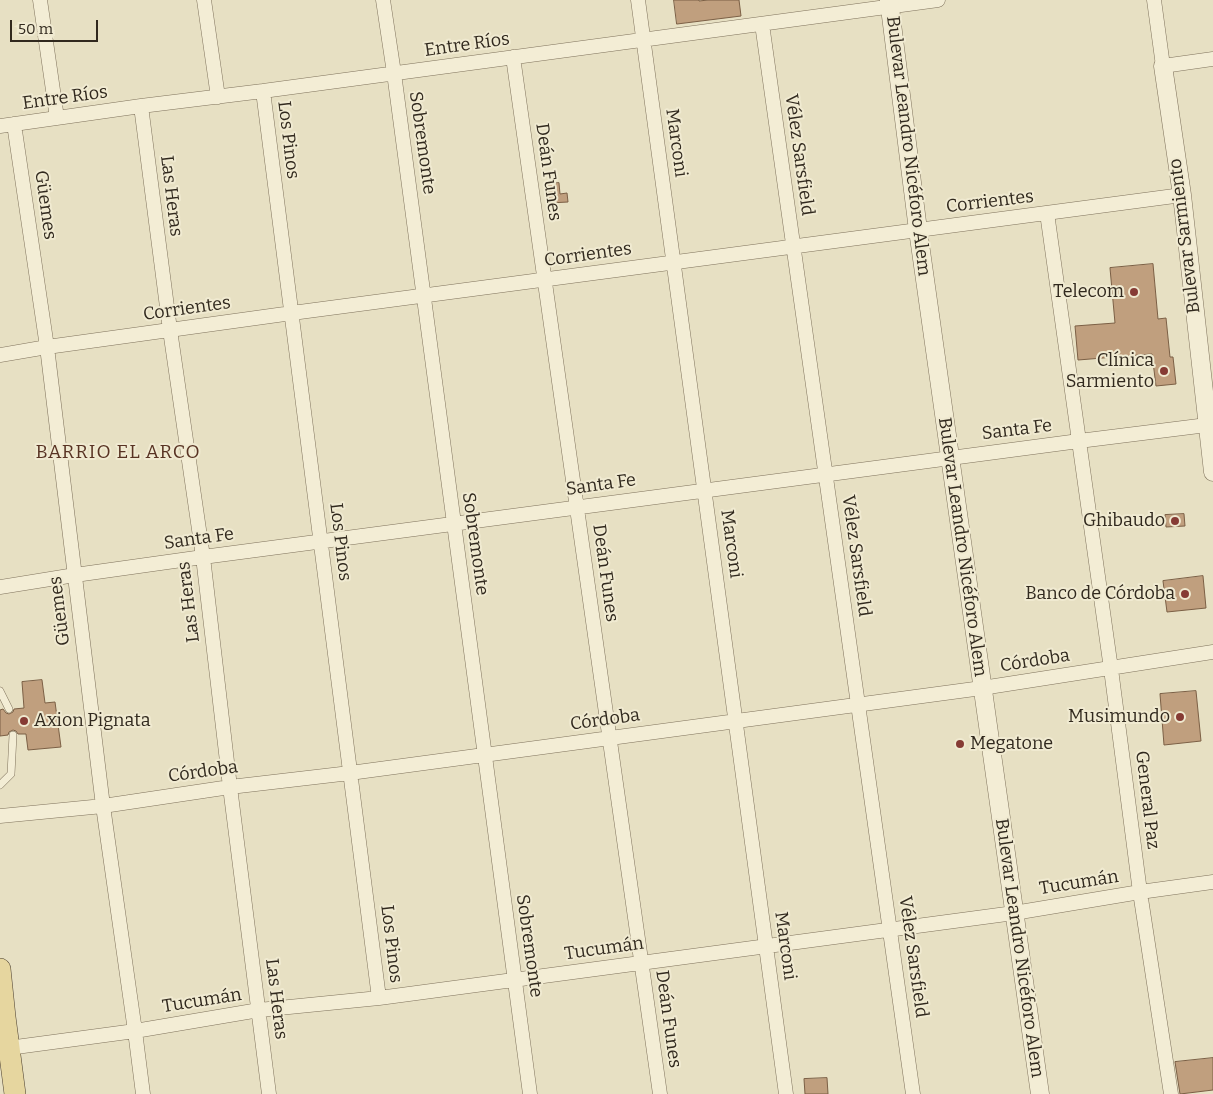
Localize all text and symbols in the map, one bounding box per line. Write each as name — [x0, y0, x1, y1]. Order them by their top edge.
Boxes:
scale bar — [12, 10, 100, 42]
street label: Bulevar Leandro Nicéforo Alem — [881, 15, 935, 277]
text: 50 m — [18, 20, 53, 38]
street label: Entre Ríos — [423, 28, 511, 62]
street label: Entre Ríos — [21, 81, 109, 115]
street label: Sobremonte — [404, 90, 440, 196]
street label: Vélez Sarsfield — [780, 93, 818, 217]
street label: Los Pinos — [272, 100, 304, 180]
street label: Marconi — [660, 107, 692, 179]
street label: Deán Funes — [530, 122, 566, 222]
street label: Las Heras — [155, 154, 187, 238]
street label: Bulevar Sarmiento — [1165, 157, 1205, 315]
street label: Güemes — [29, 169, 61, 241]
street label: Corrientes — [945, 186, 1035, 218]
street label: Corrientes — [543, 238, 633, 272]
place label: Telecom — [1053, 281, 1124, 303]
marker: Telecom — [1128, 286, 1140, 298]
street label: Corrientes — [142, 292, 232, 326]
place label: Clínica Sarmiento — [1066, 350, 1154, 392]
marker: Clínica Sarmiento — [1158, 365, 1170, 377]
street label: Santa Fe — [981, 415, 1053, 445]
street label: Bulevar Leandro Nicéforo Alem — [933, 416, 991, 678]
district label: BARRIO EL ARCO — [34, 442, 202, 464]
street label: Santa Fe — [565, 469, 637, 501]
street label: Sobremonte — [457, 491, 493, 597]
street label: Vélez Sarsfield — [837, 494, 875, 618]
street label: Los Pinos — [324, 502, 356, 582]
street label: Marconi — [715, 508, 747, 580]
place label: Ghibaudo — [1083, 510, 1165, 532]
marker: Ghibaudo — [1169, 515, 1181, 527]
street label: Santa Fe — [163, 523, 235, 555]
street label: Deán Funes — [587, 523, 623, 623]
street label: Las Heras — [173, 560, 205, 644]
street label: Güemes — [45, 575, 75, 647]
place label: Banco de Córdoba — [1025, 583, 1175, 605]
marker: Banco de Córdoba — [1179, 588, 1191, 600]
street label: Córdoba — [999, 645, 1071, 677]
street label: Córdoba — [569, 704, 641, 736]
place label: Musimundo — [1068, 706, 1170, 728]
place label: Axion Pignata — [34, 710, 150, 732]
marker: Musimundo — [1174, 711, 1186, 723]
marker: Axion Pignata — [18, 715, 30, 727]
place label: Megatone — [970, 733, 1053, 755]
marker: Megatone — [954, 738, 966, 750]
street label: General Paz — [1130, 749, 1164, 851]
street label: Córdoba — [167, 756, 239, 788]
street label: Bulevar Leandro Nicéforo Alem — [990, 817, 1048, 1079]
street label: Tucumán — [1038, 866, 1120, 900]
street label: Sobremonte — [511, 893, 547, 999]
street label: Vélez Sarsfield — [894, 895, 932, 1019]
street label: Los Pinos — [375, 904, 407, 984]
street label: Marconi — [769, 910, 801, 982]
street label: Tucumán — [563, 933, 645, 965]
street label: Las Heras — [260, 957, 292, 1041]
street label: Deán Funes — [650, 969, 686, 1069]
street label: Tucumán — [161, 984, 243, 1018]

